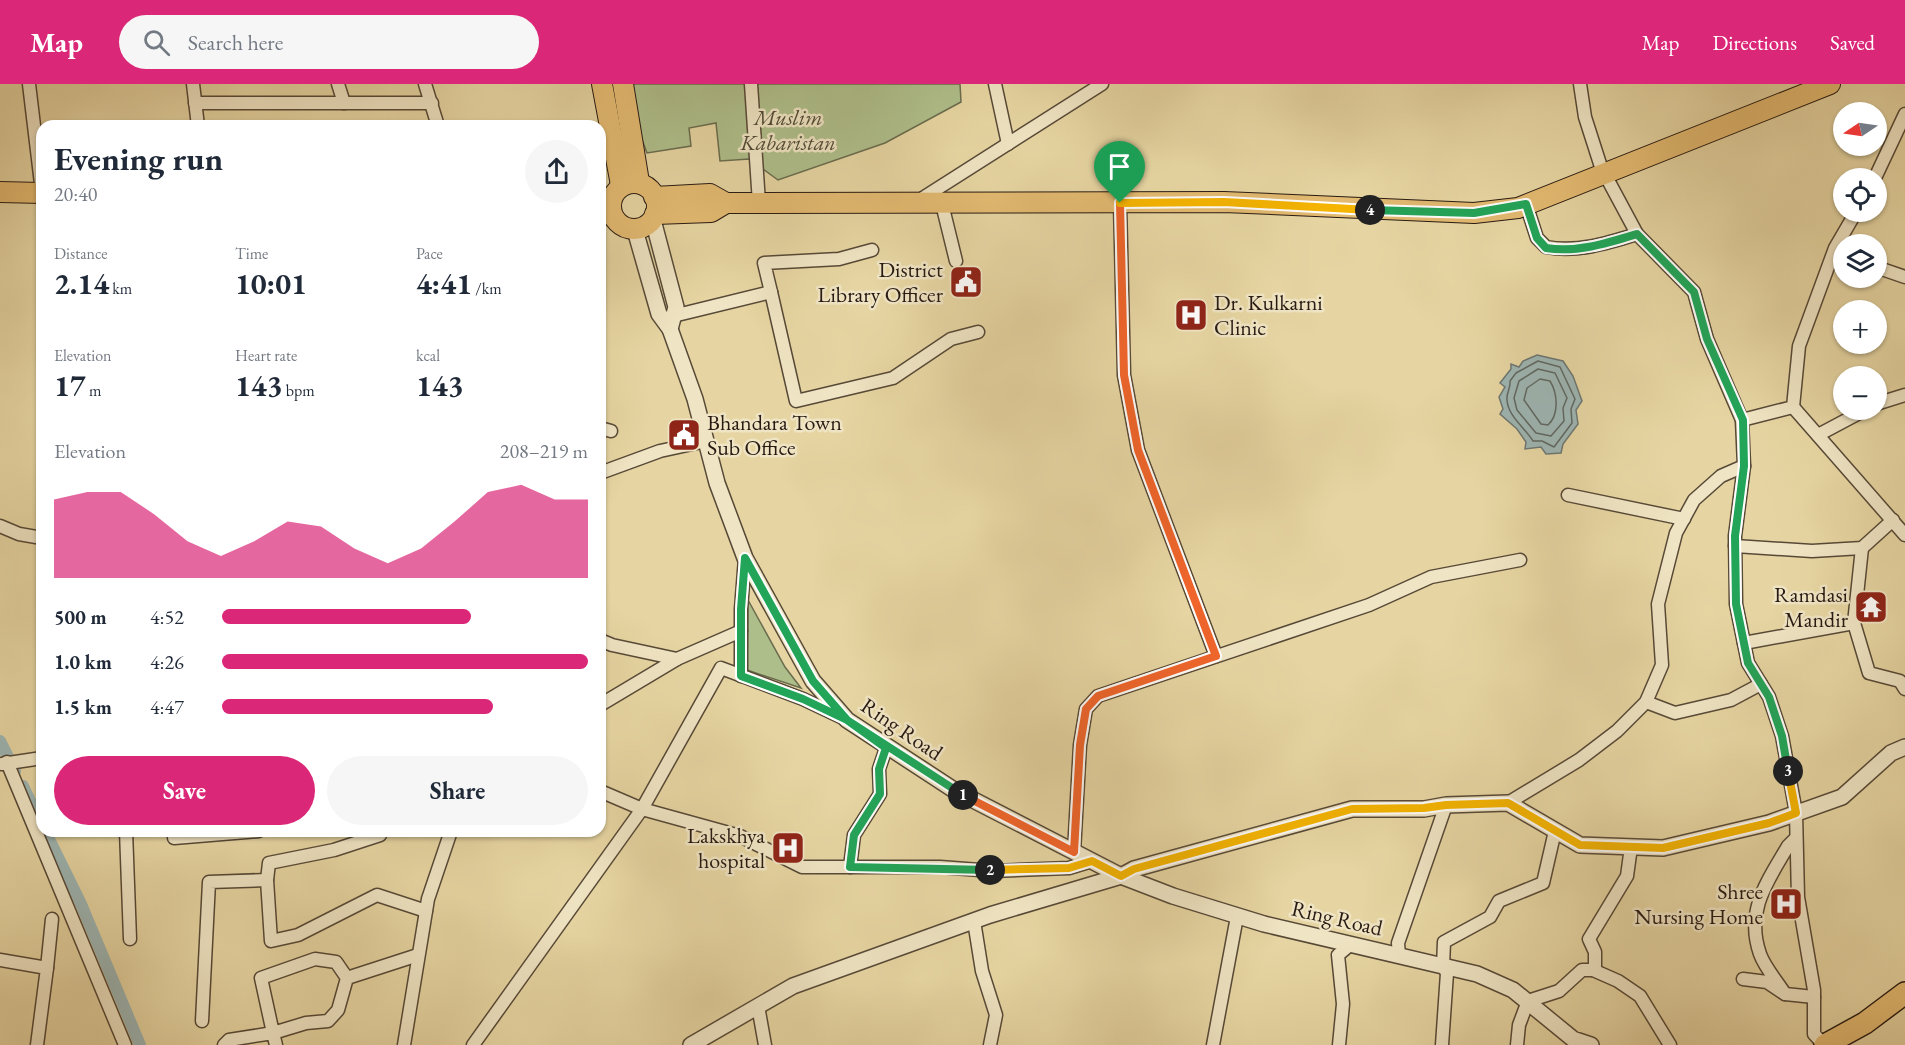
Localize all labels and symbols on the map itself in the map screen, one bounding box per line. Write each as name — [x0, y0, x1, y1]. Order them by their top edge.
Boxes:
north arrow — [1833, 102, 1887, 156]
park label: Muslim Kabaristan — [739, 103, 836, 157]
pin — [1094, 141, 1145, 203]
pin: 4 — [1355, 195, 1385, 225]
place label: District Library Officer — [818, 255, 944, 309]
public building icon: District Library Officer — [948, 264, 984, 300]
place label: Dr. Kulkarni Clinic — [1214, 288, 1323, 342]
hospital icon: Dr. Kulkarni Clinic — [1173, 297, 1209, 333]
place label: Bhandara Town Sub Office — [707, 408, 842, 462]
public building icon: Bhandara Town Sub Office — [666, 417, 702, 453]
place label: Ramdasi Mandir — [1774, 580, 1849, 634]
temple icon: Ramdasi Mandir — [1853, 589, 1889, 625]
street label: Ring Road — [855, 691, 949, 767]
pin: 3 — [1773, 756, 1803, 786]
pin: 1 — [948, 780, 978, 810]
place label: Lakskhya hospital — [687, 821, 765, 875]
hospital icon: Lakskhya hospital — [770, 830, 806, 866]
pin: 2 — [975, 855, 1005, 885]
place label: Shree Nursing Home — [1634, 877, 1763, 931]
hospital icon: Shree Nursing Home — [1768, 886, 1804, 922]
street label: Ring Road — [1289, 893, 1386, 943]

